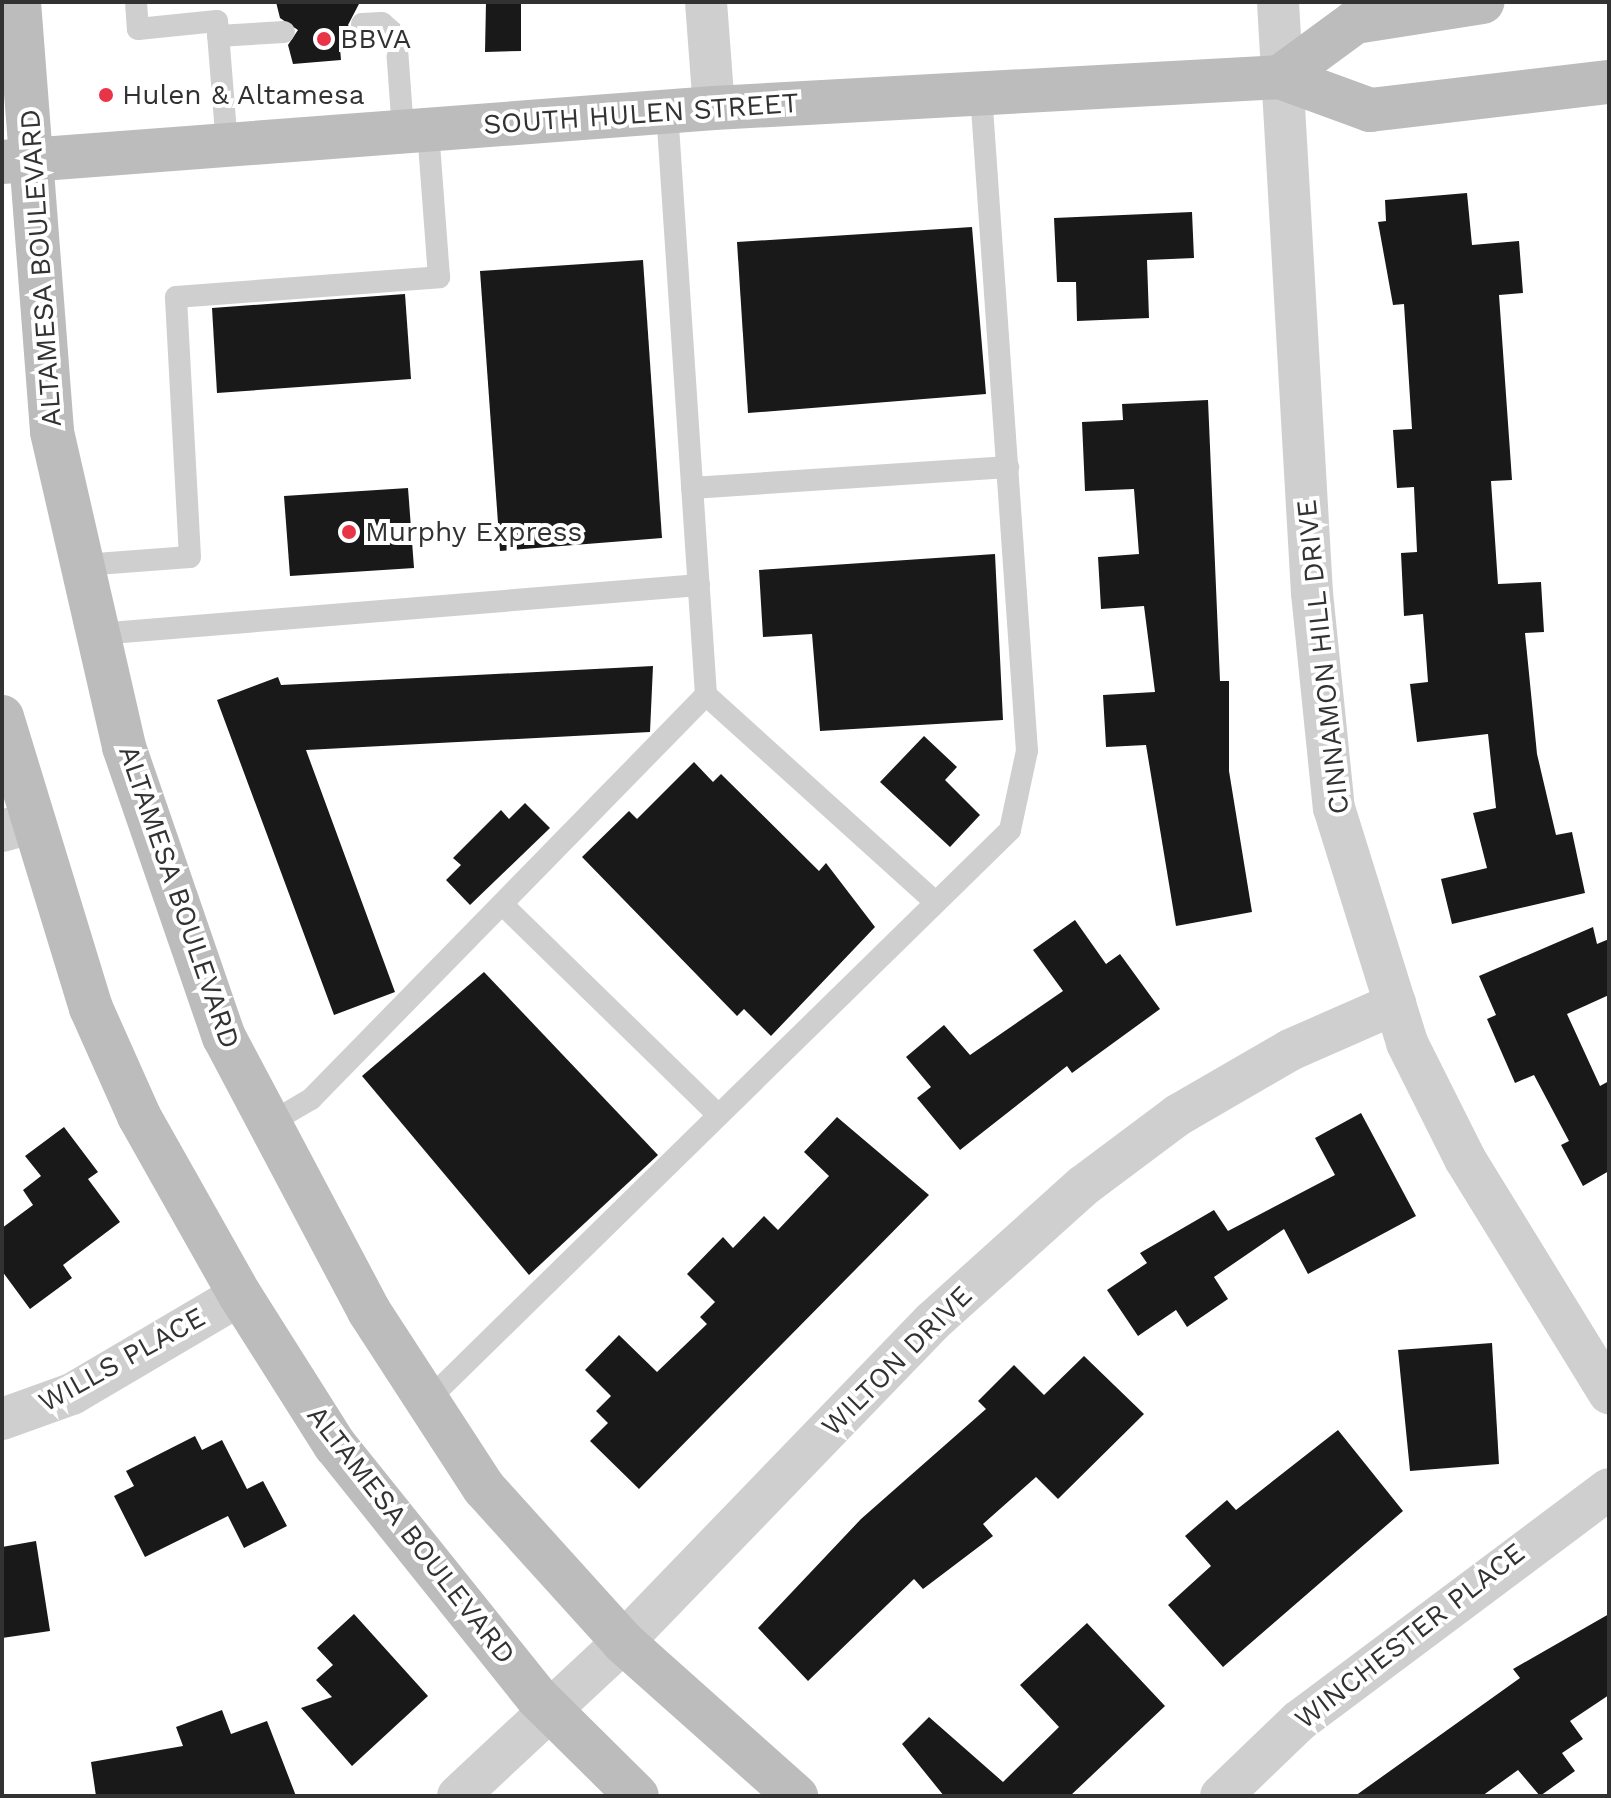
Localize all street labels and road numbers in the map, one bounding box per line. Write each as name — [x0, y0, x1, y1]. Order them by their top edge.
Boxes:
street label: SOUTH HULEN STREET — [482, 86, 800, 142]
street label: ALTAMESA BOULEVARD — [13, 108, 69, 428]
street label: CINNAMON HILL DRIVE — [1290, 498, 1356, 816]
street label: ALTAMESA BOULEVARD — [111, 741, 247, 1053]
street label: WILTON DRIVE — [815, 1279, 979, 1443]
street label: WILLS PLACE — [33, 1300, 211, 1420]
street label: ALTAMESA BOULEVARD — [299, 1399, 523, 1671]
street label: WINCHESTER PLACE — [1288, 1536, 1532, 1736]

